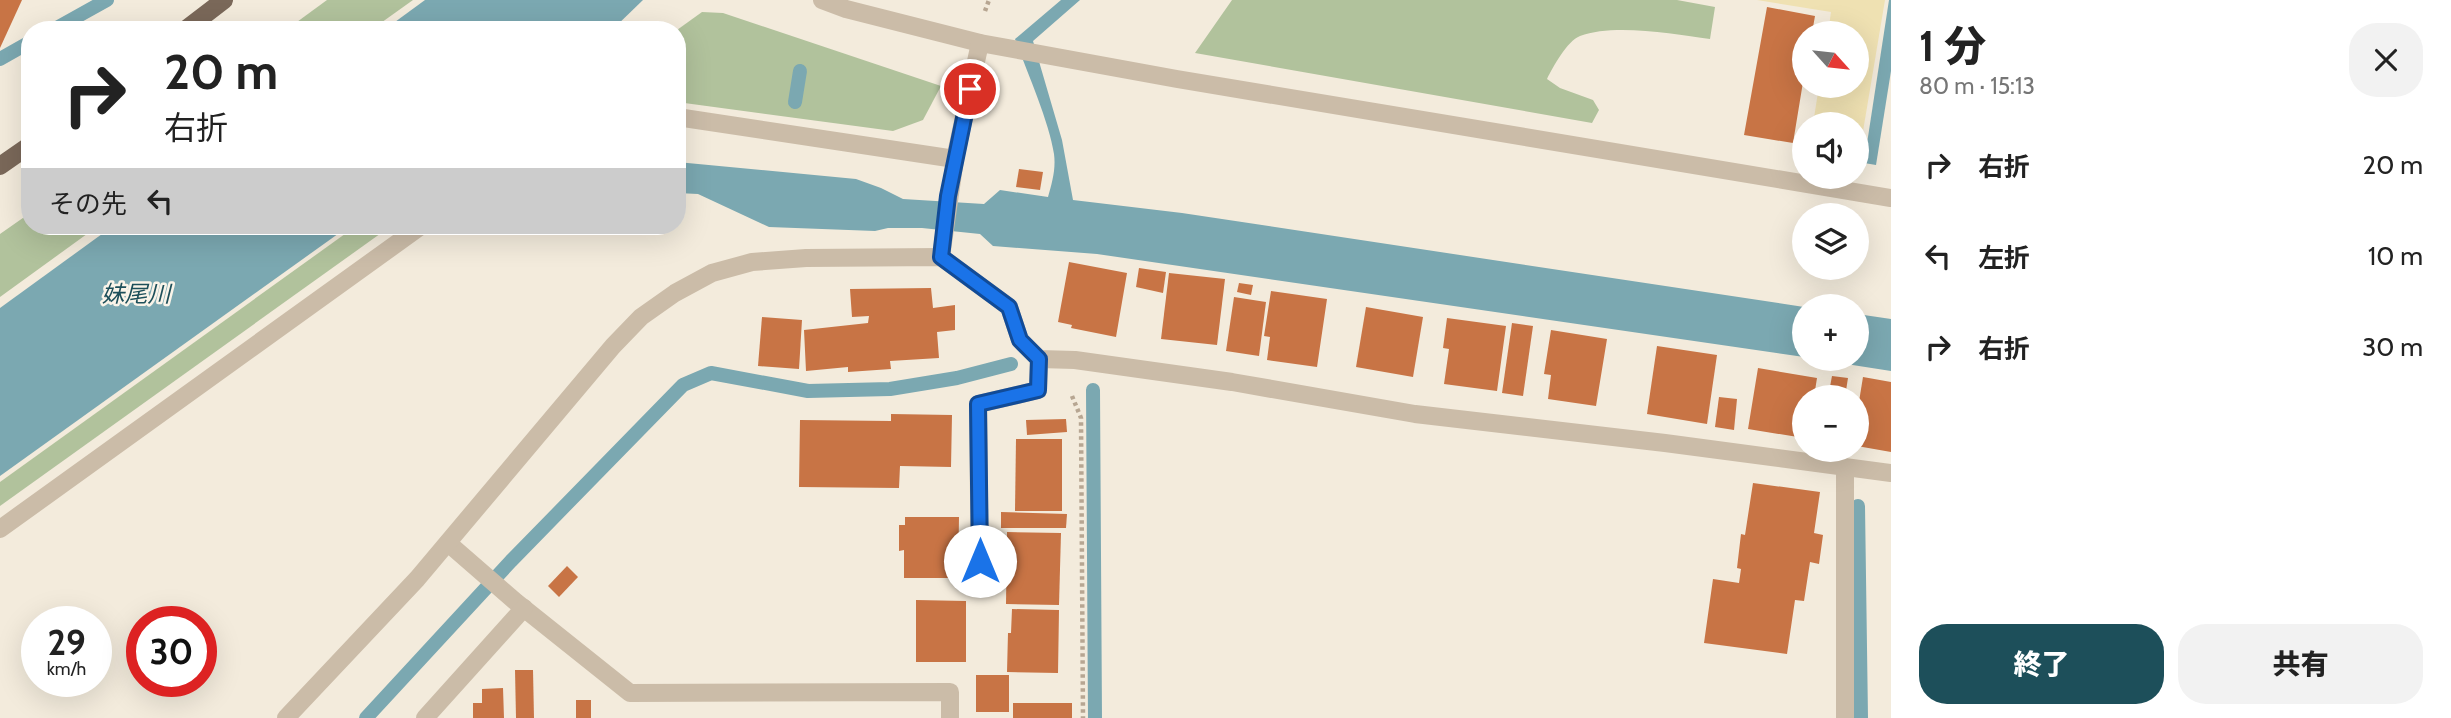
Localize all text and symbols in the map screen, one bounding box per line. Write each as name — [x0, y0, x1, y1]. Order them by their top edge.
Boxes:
text: 1 分 — [1919, 20, 1986, 72]
north arrow — [1792, 21, 1869, 98]
map controls — [1792, 21, 1869, 462]
button: close — [2349, 23, 2423, 97]
text: 20 m — [164, 42, 278, 101]
icon: right — [49, 49, 140, 140]
pin — [940, 59, 1000, 119]
icon: arrive — [951, 70, 989, 108]
text: 80 m · 15:13 — [1919, 72, 2035, 100]
text: 右折 — [164, 108, 228, 147]
button: sound — [1792, 112, 1869, 189]
icon: right — [1919, 146, 1957, 184]
text: 20 m — [2363, 149, 2423, 181]
text: 右折 — [1978, 151, 2030, 183]
icon: left — [141, 182, 179, 220]
text: その先 — [49, 188, 127, 220]
button: layers — [1792, 203, 1869, 280]
icon: left — [1919, 237, 1957, 275]
text: 10 m — [2368, 240, 2423, 272]
text: 左折 — [1978, 242, 2030, 274]
water label: 妹尾川 — [102, 280, 174, 308]
button: + — [1792, 294, 1869, 371]
icon: right — [1919, 328, 1957, 366]
text: 30 m — [2362, 331, 2423, 363]
text: 右折 — [1978, 333, 2030, 365]
button: − — [1792, 385, 1869, 462]
position arrow — [943, 524, 1017, 598]
speed limit sign: 30 — [126, 606, 217, 697]
text: 29 — [47, 621, 86, 664]
button: 終了 — [1919, 624, 2164, 704]
button: 共有 — [2178, 624, 2423, 704]
text: km/h — [47, 658, 86, 680]

